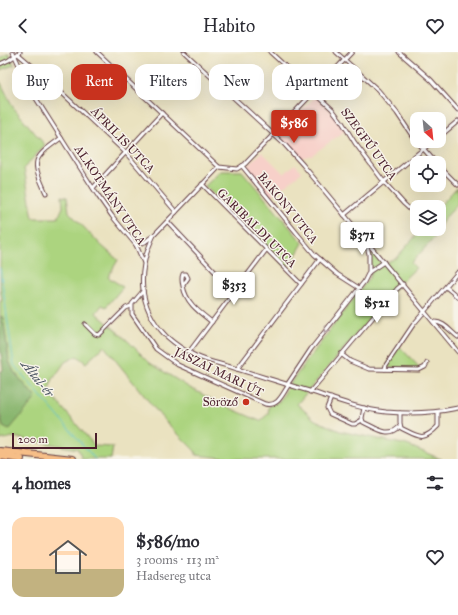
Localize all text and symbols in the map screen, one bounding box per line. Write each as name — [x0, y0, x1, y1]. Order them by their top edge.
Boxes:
icon: back — [12, 15, 34, 37]
text: Habito — [203, 15, 255, 37]
icon: heart — [424, 15, 446, 37]
chip: Buy — [12, 64, 63, 100]
chip: Rent — [71, 64, 127, 100]
chip: Filters — [135, 64, 201, 100]
chip: New — [209, 64, 264, 100]
chip: Apartment — [272, 64, 362, 100]
street label: ÁPRILIS UTCA — [87, 103, 159, 176]
street label: SZEGFŰ UTCA — [338, 104, 401, 183]
pin: $586 — [270, 110, 318, 144]
north arrow — [410, 112, 446, 148]
map controls — [410, 112, 446, 236]
text: $586 — [280, 115, 308, 131]
street label: ALKOTMÁNY UTCA — [71, 141, 149, 248]
button: locate — [410, 156, 446, 192]
street label: BAKONY UTCA — [255, 170, 321, 246]
street label: GARIBALDI UTCA — [214, 185, 300, 271]
button: layers — [410, 200, 446, 236]
pin: $371 — [338, 222, 386, 256]
text: $371 — [349, 227, 375, 243]
pin: $353 — [210, 272, 258, 306]
text: $353 — [222, 277, 246, 293]
pin: $521 — [353, 290, 401, 324]
text: $521 — [364, 295, 390, 311]
one-way arrow — [324, 325, 331, 332]
street label: JÁSZAI MARI ÚT — [170, 342, 267, 401]
water label: Által-ér — [16, 355, 58, 401]
place label: Söröző — [203, 395, 239, 409]
marker: Söröző — [241, 397, 251, 407]
scale bar — [12, 431, 97, 450]
text: 200 m — [18, 433, 48, 446]
icon: filters — [424, 472, 446, 494]
text: 4 homes — [12, 473, 71, 494]
text: $586/mo — [136, 531, 199, 552]
icon: home — [44, 533, 92, 581]
icon: heart — [424, 546, 446, 568]
text: 3 rooms · 113 m² — [136, 552, 219, 568]
text: Hadsereg utca — [136, 568, 211, 584]

